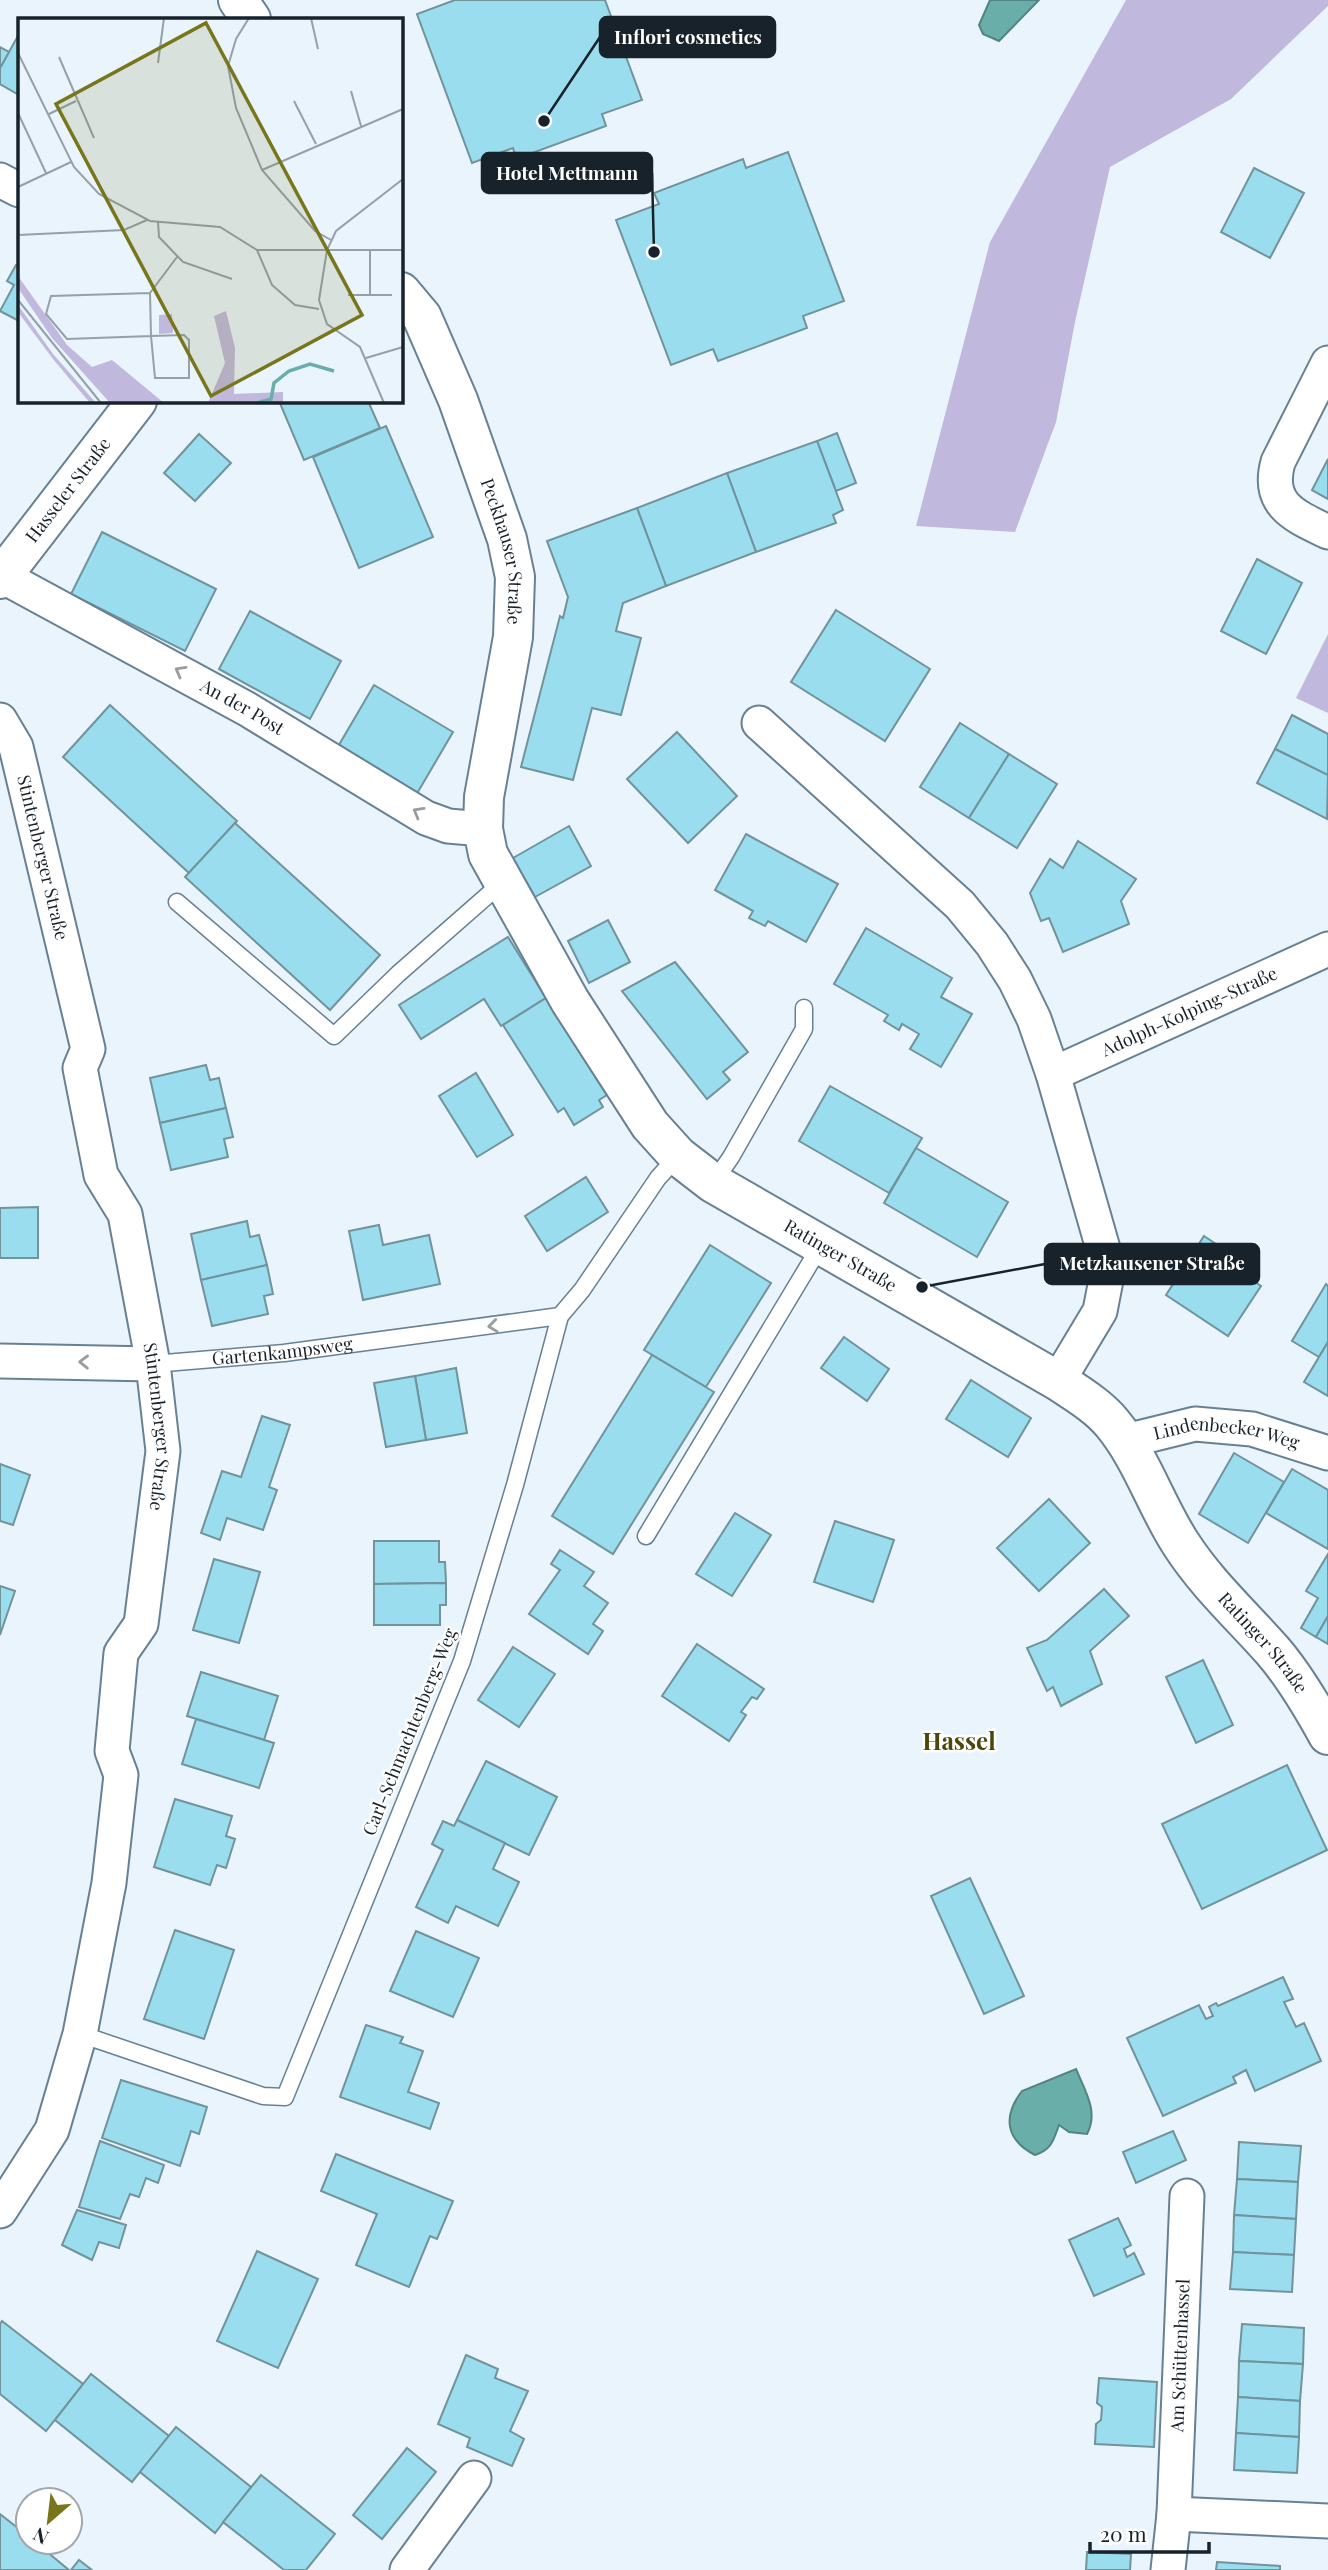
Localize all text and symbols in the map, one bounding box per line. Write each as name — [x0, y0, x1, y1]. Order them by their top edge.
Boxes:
callout: Inflori cosmetics — [600, 17, 775, 57]
inset map — [18, 18, 402, 402]
text: Inflori cosmetics — [614, 23, 762, 49]
callout: Hotel Mettmann — [482, 153, 652, 193]
text: Hotel Mettmann — [496, 159, 638, 185]
street label: Hasseler Straße — [19, 432, 116, 547]
street label: Peckhauser Straße — [476, 475, 529, 625]
one-way arrow — [174, 666, 187, 679]
street label: An der Post — [196, 673, 290, 740]
street label: Stintenberger Straße — [12, 772, 75, 942]
one-way arrow — [412, 807, 425, 820]
street label: Adolph-Kolping-Straße — [1097, 961, 1281, 1062]
street label: Ratinger Straße — [780, 1213, 901, 1297]
callout: Metzkausener Straße — [1045, 1244, 1259, 1284]
text: Metzkausener Straße — [1059, 1249, 1245, 1275]
one-way arrow — [487, 1319, 499, 1334]
street label: Gartenkampsweg — [211, 1331, 355, 1370]
street label: Stintenberger Straße — [138, 1341, 176, 1512]
one-way arrow — [79, 1355, 90, 1370]
street label: Lindenbecker Weg — [1151, 1410, 1303, 1454]
street label: Ratinger Straße — [1213, 1587, 1314, 1698]
street label: Carl-Schmachtenberg-Weg — [356, 1624, 462, 1839]
district label: Hassel — [922, 1724, 996, 1756]
street label: Am Schüttenhassel — [1164, 2278, 1195, 2433]
north arrow — [14, 2486, 84, 2556]
scale bar — [1090, 2510, 1209, 2554]
text: 20 m — [1100, 2519, 1147, 2547]
text: N — [28, 2522, 53, 2552]

